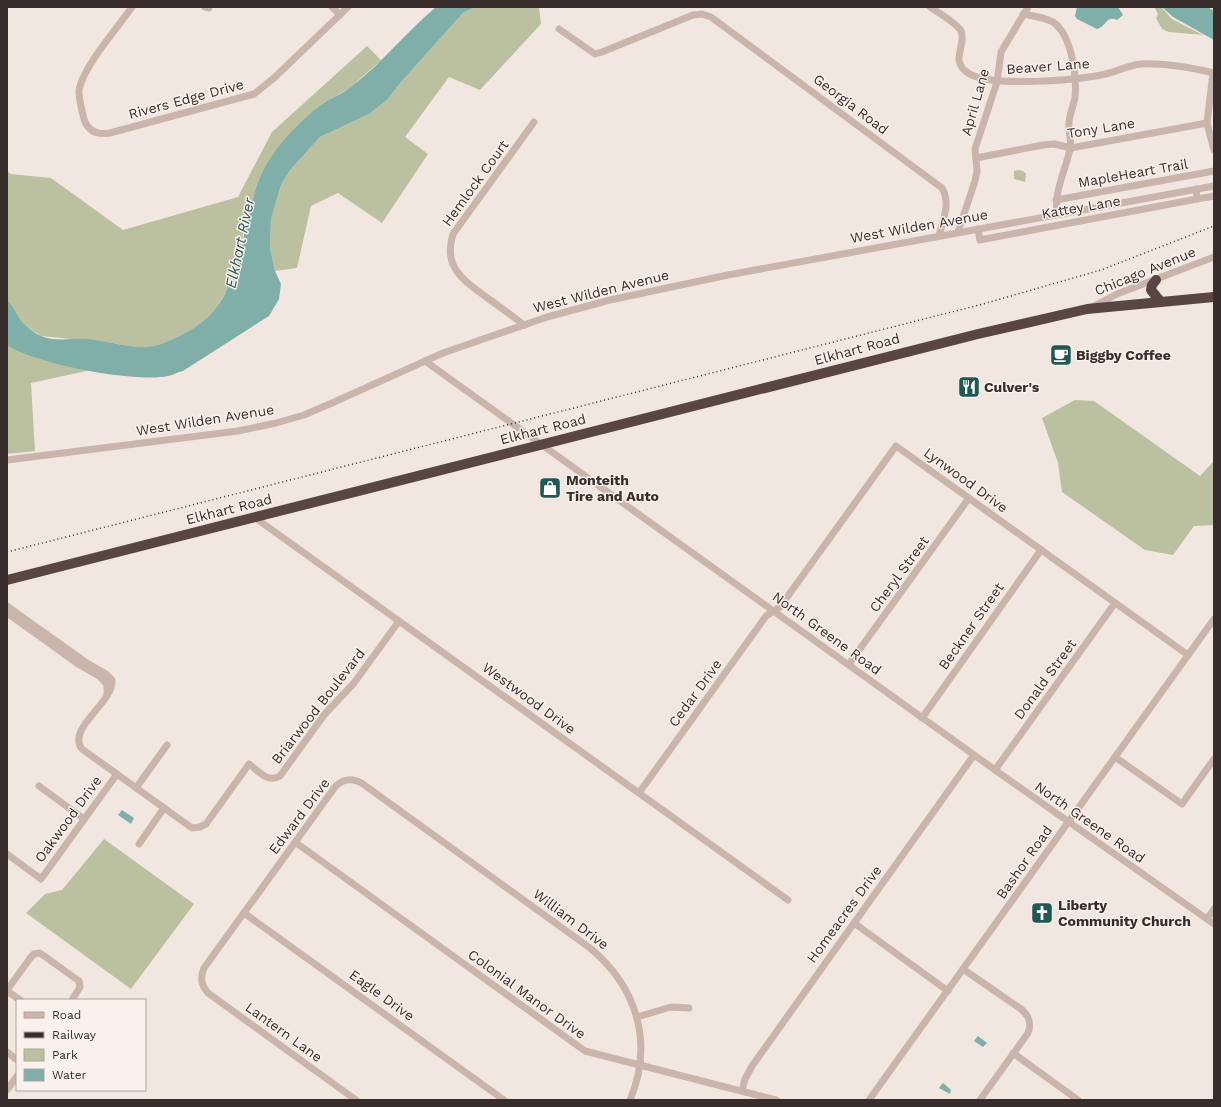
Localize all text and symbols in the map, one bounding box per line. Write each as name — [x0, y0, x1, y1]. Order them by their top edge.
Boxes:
street label: Beaver Lane — [1006, 55, 1090, 77]
street label: April Lane — [958, 67, 992, 137]
street label: Georgia Road — [810, 71, 892, 137]
street label: Rivers Edge Drive — [127, 76, 245, 122]
street label: Tony Lane — [1066, 115, 1136, 141]
street label: Hemlock Court — [438, 137, 512, 229]
street label: MapleHeart Trail — [1077, 155, 1190, 191]
street label: Kattey Lane — [1040, 192, 1122, 222]
water label: Elkhart River — [222, 195, 259, 290]
street label: West Wilden Avenue — [849, 206, 989, 246]
street label: Chicago Avenue — [1092, 243, 1198, 299]
street label: West Wilden Avenue — [531, 266, 671, 316]
street label: Elkhart Road — [812, 330, 902, 368]
cafe icon: Biggby Coffee — [1048, 342, 1074, 368]
place label: Biggby Coffee — [1076, 347, 1171, 363]
restaurant icon: Culver's — [956, 374, 982, 400]
place label: Culver's — [984, 379, 1040, 395]
street label: West Wilden Avenue — [135, 401, 275, 439]
street label: Elkhart Road — [498, 411, 588, 447]
street label: Lynwood Drive — [921, 444, 1011, 516]
place label: Monteith Tire and Auto — [566, 472, 659, 504]
shop icon: Monteith Tire and Auto — [537, 475, 563, 501]
street label: Elkhart Road — [184, 491, 274, 527]
street label: Cheryl Street — [866, 533, 932, 615]
street label: Beckner Street — [935, 580, 1007, 672]
street label: North Greene Road — [769, 588, 885, 678]
street label: Donald Street — [1011, 636, 1079, 722]
street label: Briarwood Boulevard — [268, 645, 368, 767]
street label: Cedar Drive — [665, 656, 725, 730]
street label: Westwood Drive — [479, 659, 579, 737]
street label: Oakwood Drive — [31, 773, 105, 865]
street label: Edward Drive — [265, 775, 333, 857]
street label: North Greene Road — [1032, 778, 1148, 866]
street label: Bashor Road — [993, 822, 1055, 902]
street label: Homeacres Drive — [803, 862, 885, 966]
street label: William Drive — [530, 885, 612, 953]
place label: Liberty Community Church — [1058, 897, 1191, 929]
church icon: Liberty Community Church — [1029, 900, 1055, 926]
street label: Colonial Manor Drive — [465, 946, 589, 1042]
street label: Eagle Drive — [346, 966, 418, 1024]
legend — [16, 999, 146, 1091]
street label: Lantern Lane — [242, 999, 326, 1065]
text: Road — [52, 1008, 81, 1022]
text: Railway — [52, 1028, 97, 1042]
text: Park — [52, 1048, 78, 1062]
text: Water — [52, 1068, 87, 1082]

